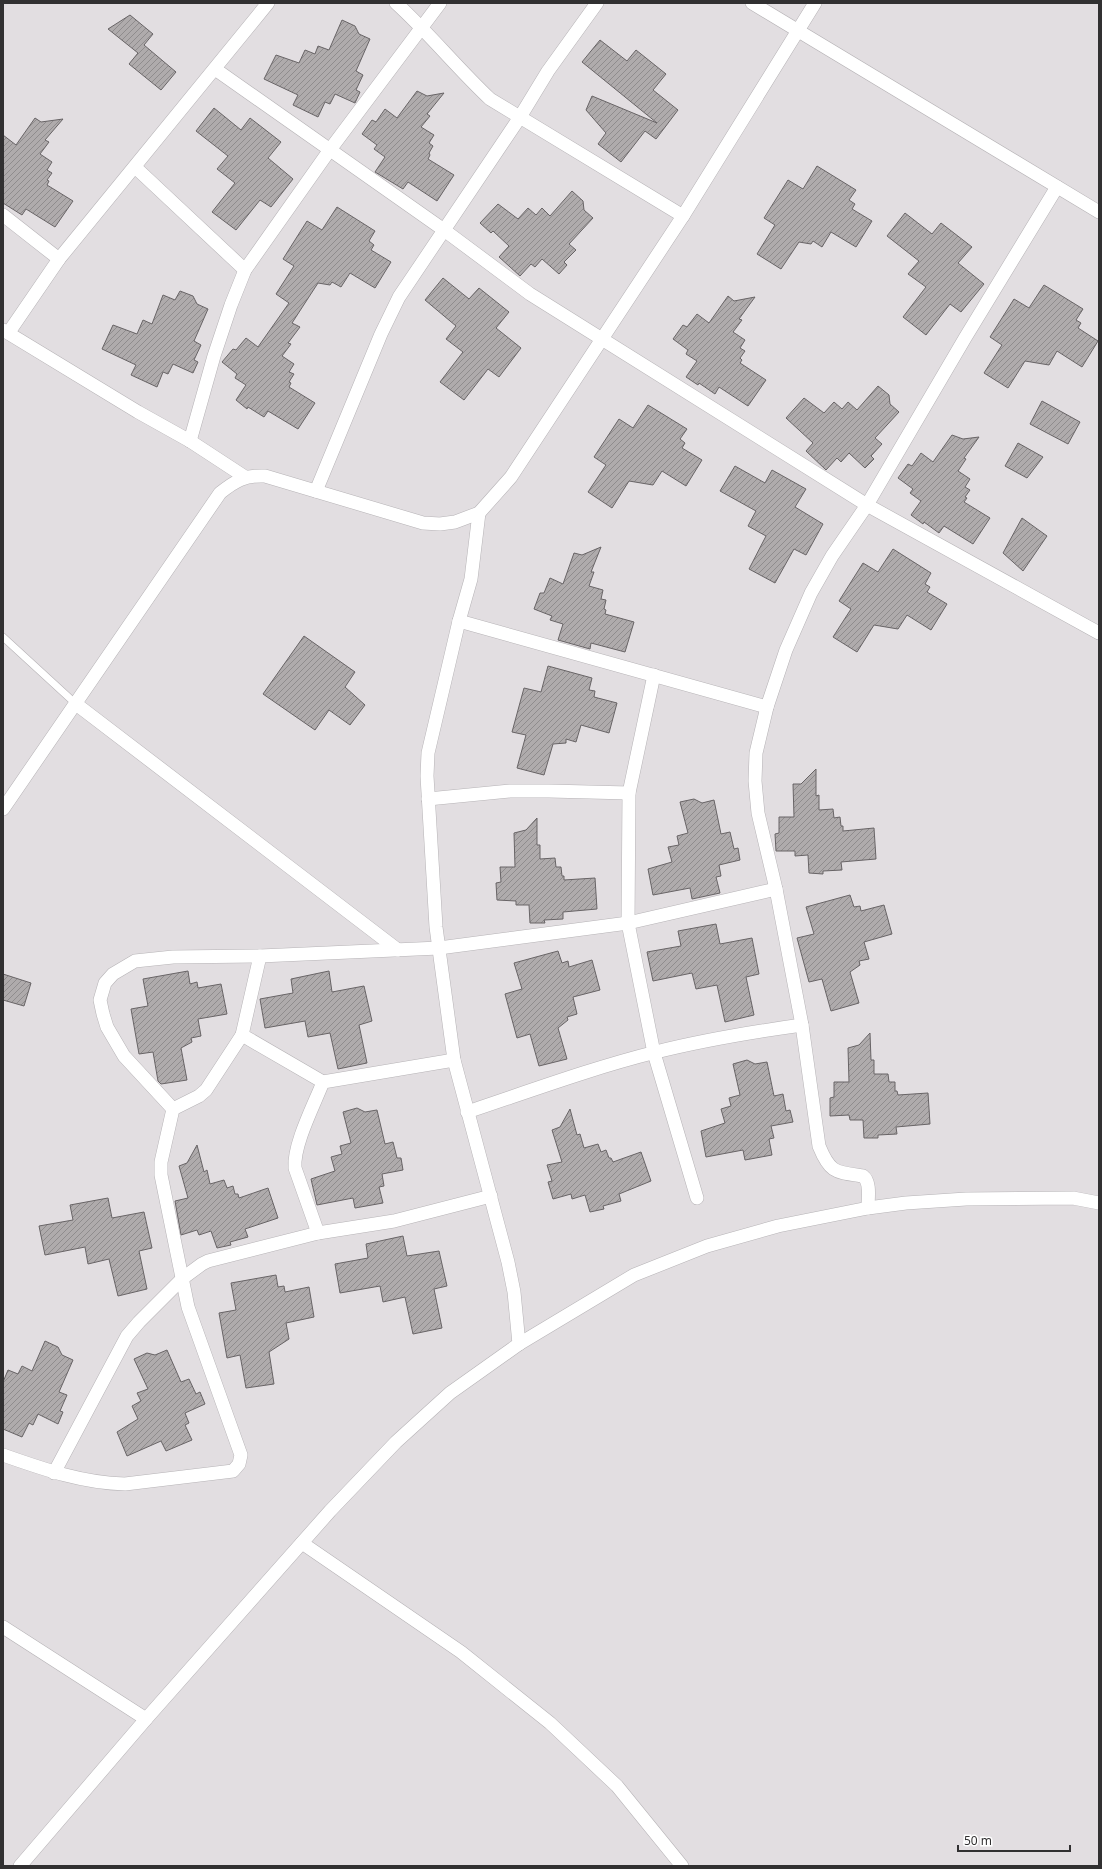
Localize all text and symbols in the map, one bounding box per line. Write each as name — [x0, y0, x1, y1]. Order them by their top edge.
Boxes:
scale bar — [958, 1827, 1070, 1853]
text: 50 m — [964, 1832, 992, 1849]

